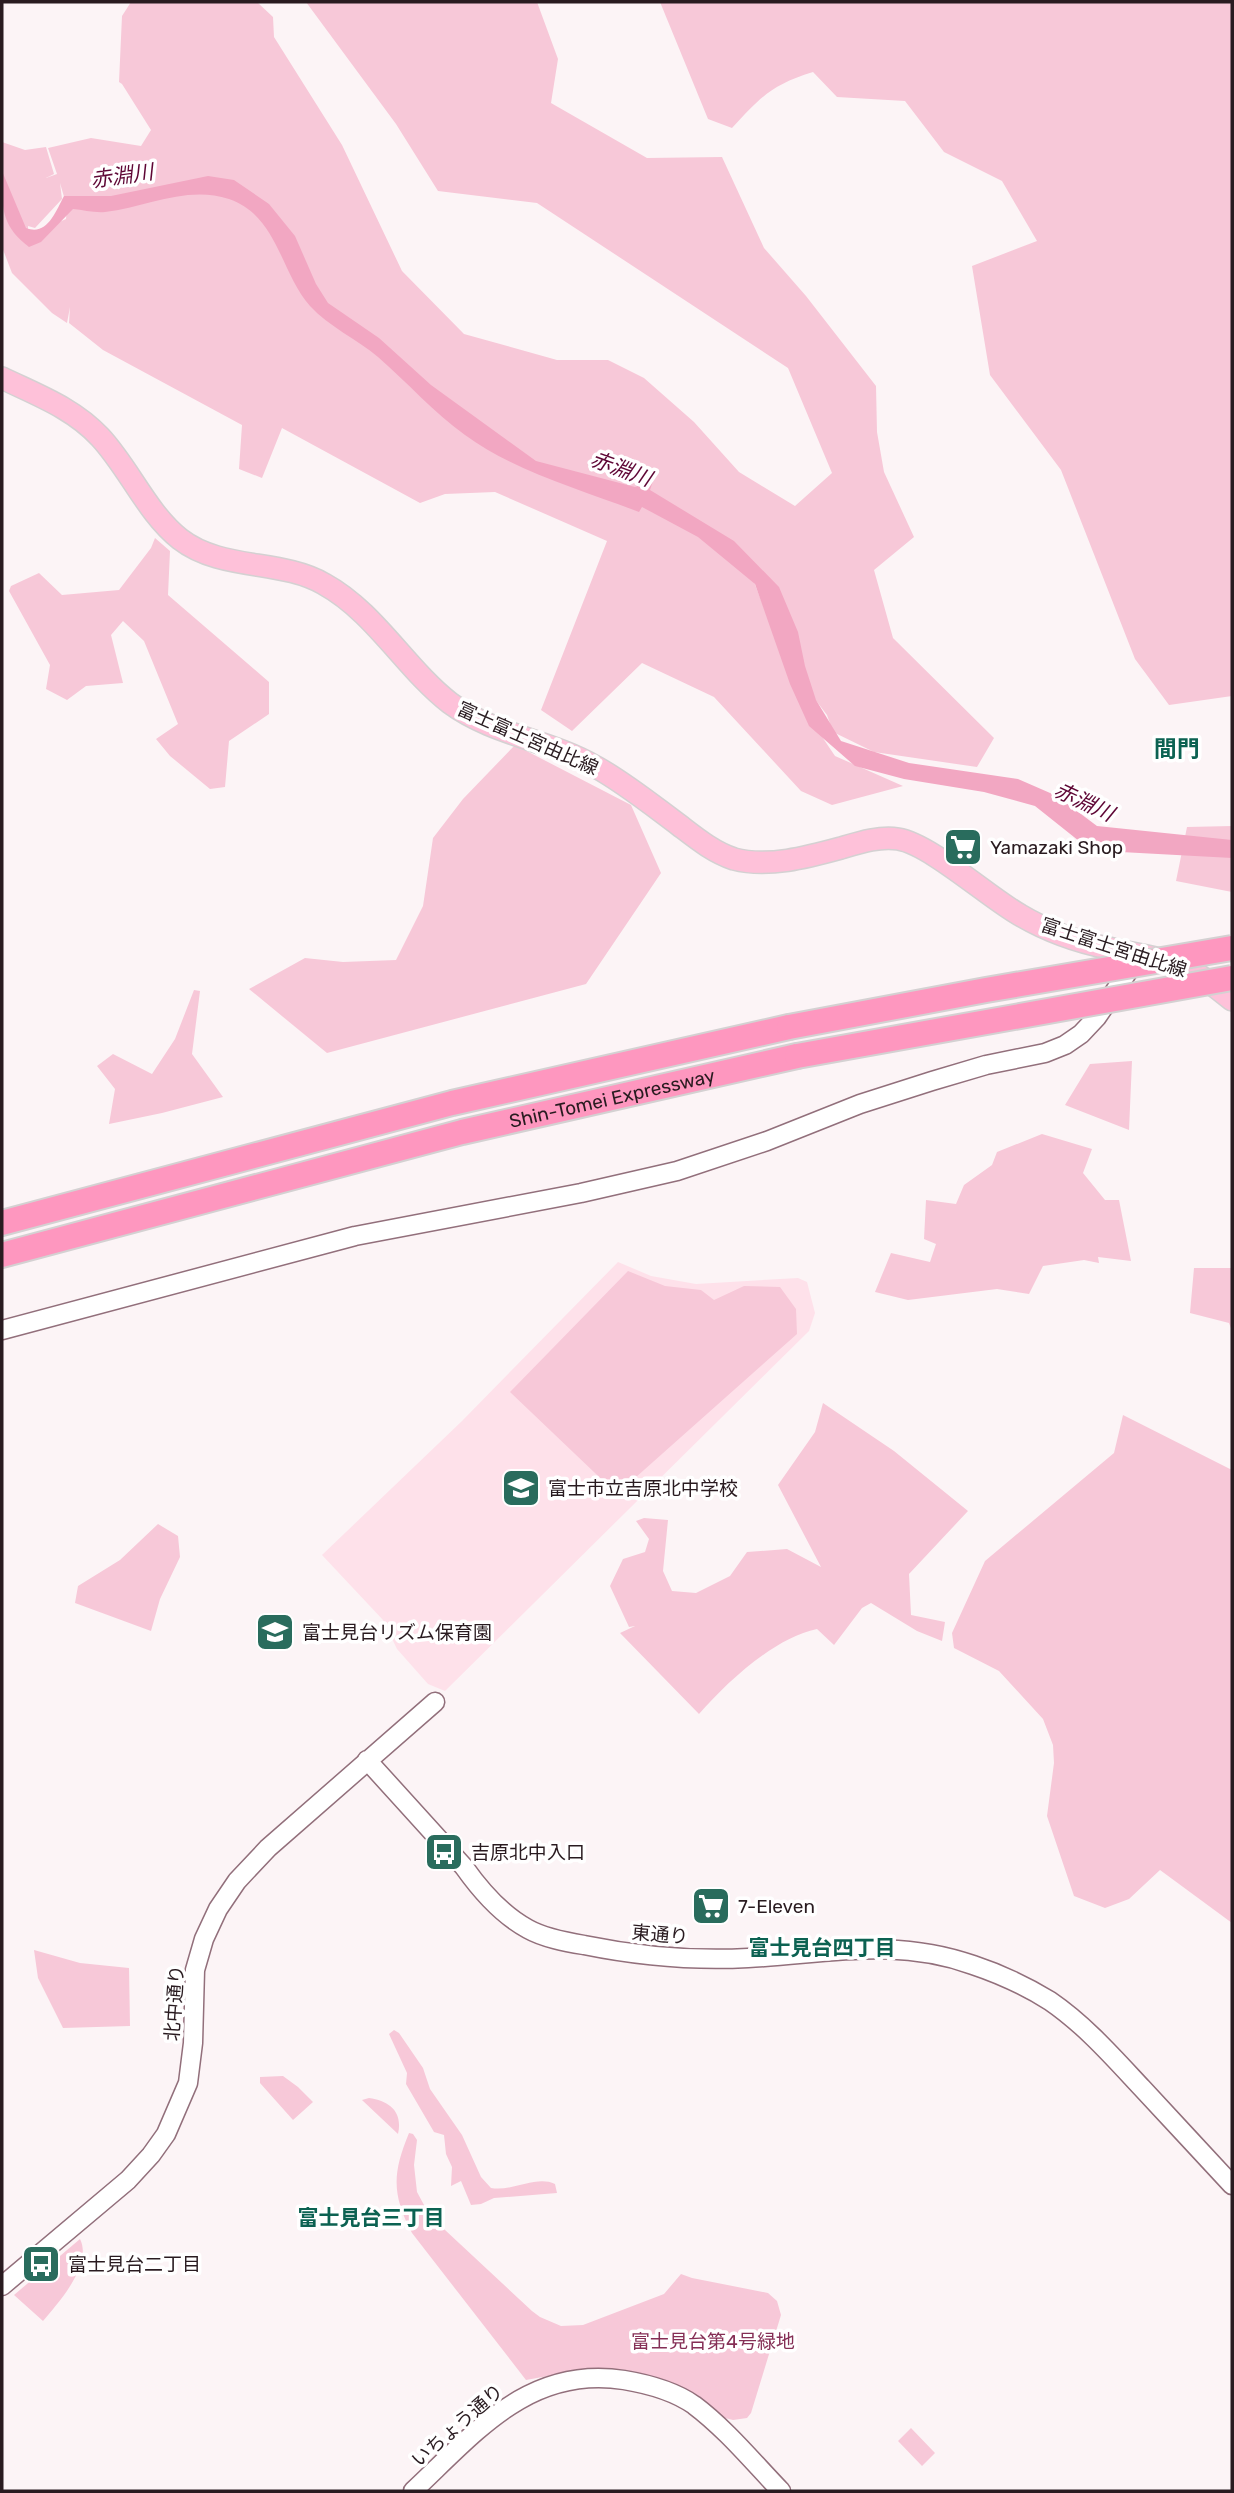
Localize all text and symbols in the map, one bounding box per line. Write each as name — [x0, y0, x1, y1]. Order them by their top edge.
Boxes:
water label: 赤淵川 — [89, 158, 157, 192]
water label: 赤淵川 — [587, 446, 657, 492]
street label: 富士富士宮由比線 — [454, 697, 602, 780]
district label: 間門 — [1154, 735, 1200, 763]
water label: 赤淵川 — [1050, 777, 1120, 827]
supermarket icon: Yamazaki Shop — [942, 826, 984, 868]
place label: Yamazaki Shop — [990, 836, 1123, 859]
street label: 富士富士宮由比線 — [1038, 913, 1190, 982]
street label: Shin-Tomei Expressway — [507, 1064, 717, 1133]
school or university icon: 富士市立吉原北中学校 — [500, 1467, 542, 1509]
place label: 富士市立吉原北中学校 — [548, 1477, 738, 1500]
school or university icon: 富士見台リズム保育園 — [254, 1611, 296, 1653]
place label: 富士見台リズム保育園 — [302, 1621, 492, 1644]
bus stop icon: 吉原北中入口 — [423, 1831, 465, 1873]
place label: 吉原北中入口 — [471, 1841, 585, 1864]
supermarket icon: 7-Eleven — [690, 1885, 732, 1927]
place label: 7-Eleven — [738, 1895, 815, 1918]
street label: 東通り — [631, 1921, 689, 1948]
district label: 富士見台四丁目 — [749, 1935, 896, 1960]
street label: 北中通り — [160, 1964, 189, 2042]
district label: 富士見台三丁目 — [298, 2205, 445, 2230]
bus stop icon: 富士見台二丁目 — [20, 2243, 62, 2285]
place label: 富士見台二丁目 — [68, 2253, 201, 2276]
park label: 富士見台第4号緑地 — [631, 2330, 795, 2353]
street label: いちょう通り — [407, 2379, 508, 2471]

